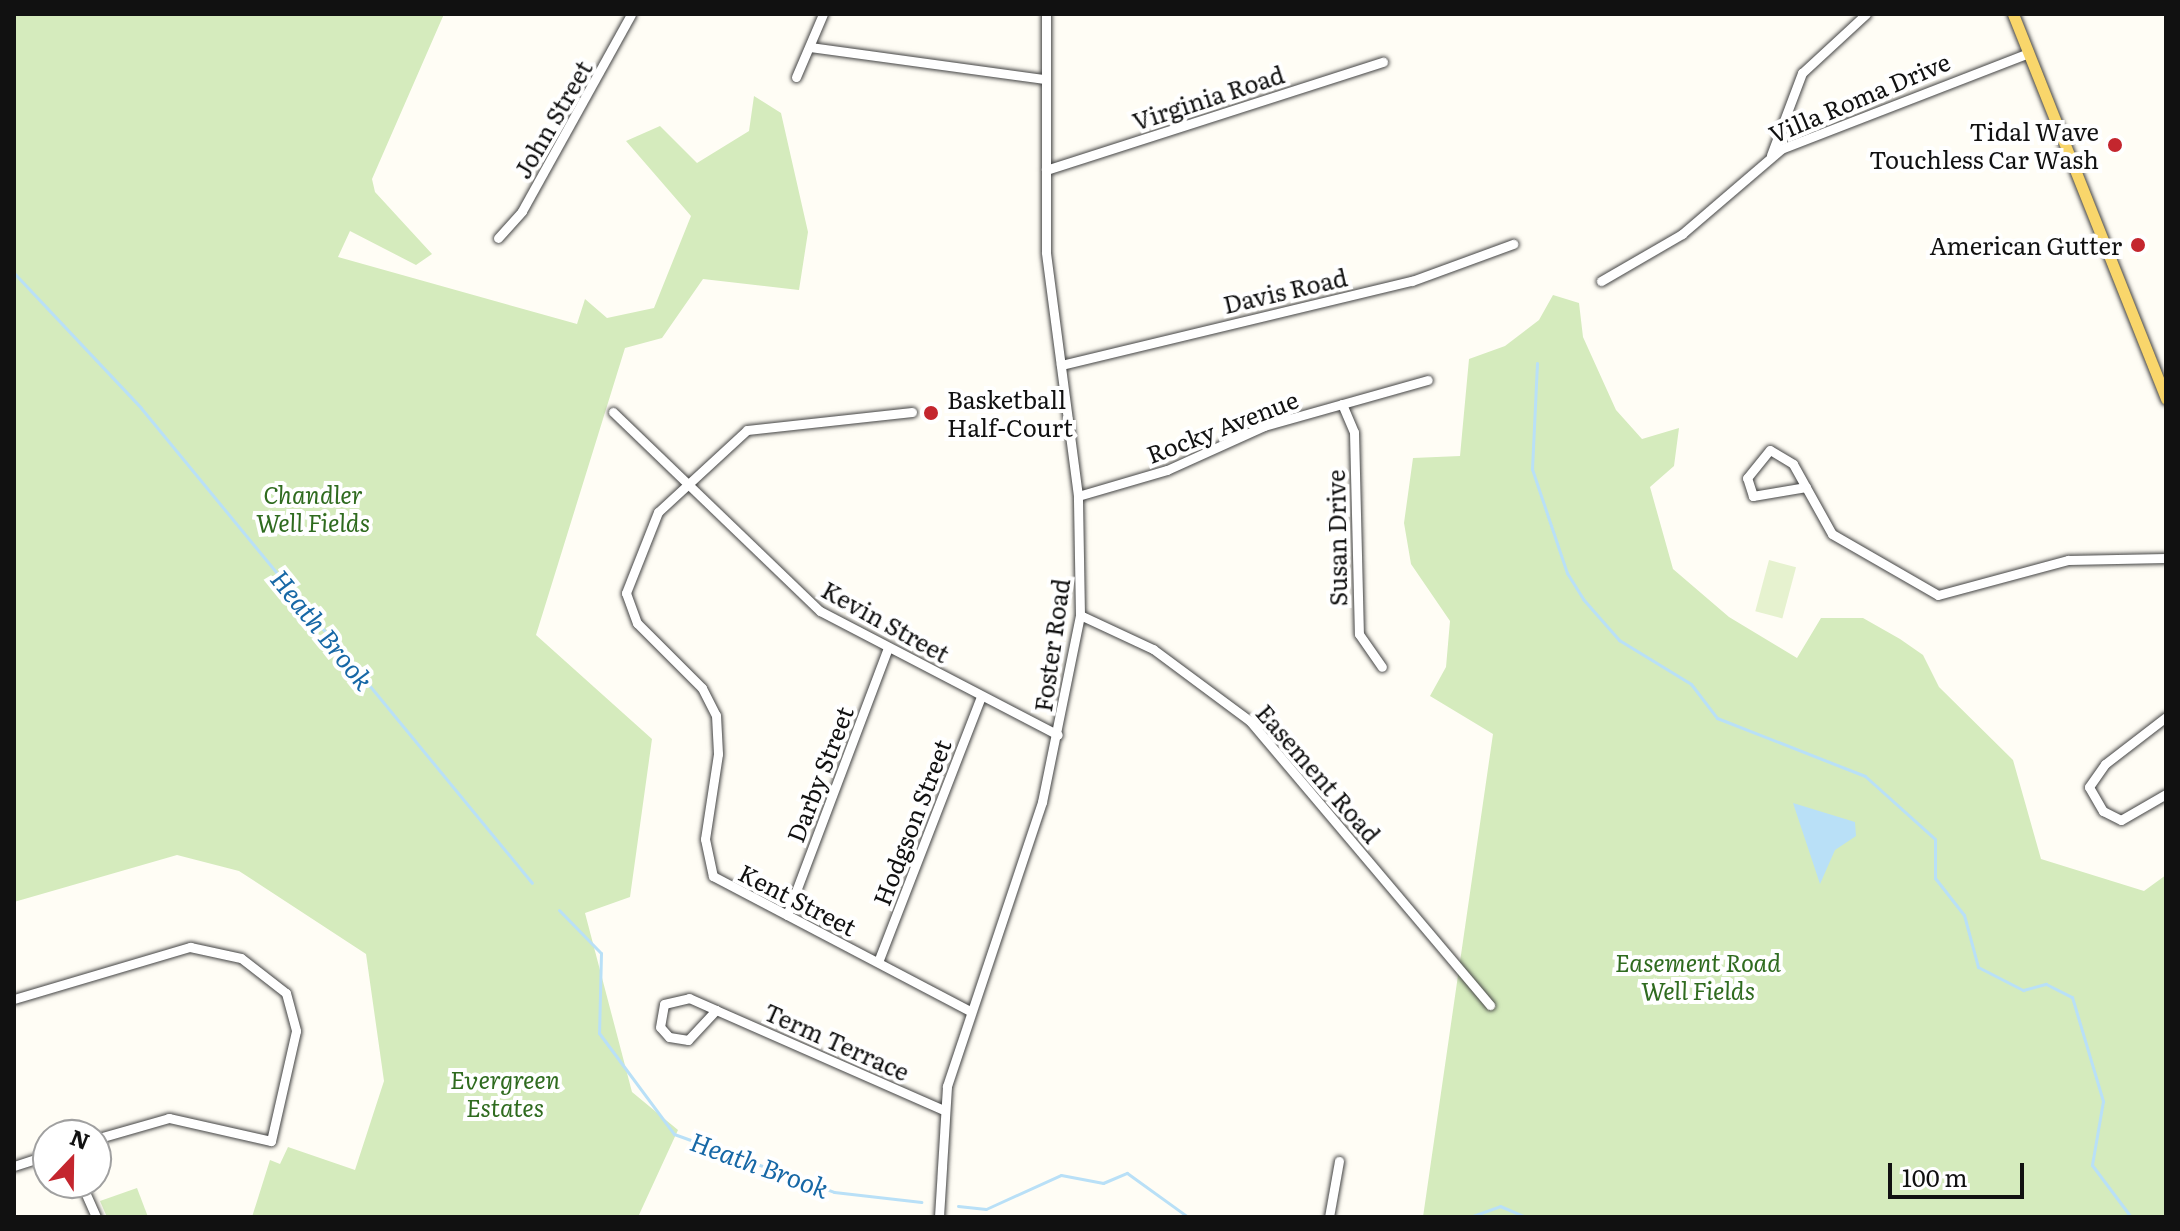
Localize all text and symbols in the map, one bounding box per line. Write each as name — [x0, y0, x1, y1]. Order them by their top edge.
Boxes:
street label: Villa Roma Drive — [1764, 46, 1954, 148]
street label: John Street — [507, 55, 597, 183]
street label: Virginia Road — [1128, 59, 1288, 135]
place label: Tidal Wave Touchless Car Wash — [1869, 117, 2099, 173]
marker: Tidal Wave Touchless Car Wash — [2106, 136, 2124, 154]
place label: American Gutter — [1929, 231, 2122, 259]
marker: American Gutter — [2129, 236, 2147, 254]
street label: Davis Road — [1220, 262, 1350, 318]
street label: Rocky Avenue — [1142, 384, 1302, 468]
place label: Basketball Half-Court — [947, 385, 1073, 441]
marker: Basketball Half-Court — [922, 404, 940, 422]
street label: Susan Drive — [1320, 469, 1352, 607]
park label: Chandler Well Fields — [256, 480, 370, 536]
water label: Heath Brook — [265, 563, 381, 695]
street label: Kevin Street — [817, 574, 955, 668]
street label: Foster Road — [1027, 577, 1075, 713]
street label: Easement Road — [1251, 698, 1387, 848]
street label: Darby Street — [780, 702, 858, 846]
street label: Hodgson Street — [866, 735, 956, 909]
street label: Kent Street — [734, 857, 862, 941]
park label: Easement Road Well Fields — [1615, 948, 1781, 1004]
street label: Term Terrace — [760, 996, 914, 1086]
park label: Evergreen Estates — [450, 1065, 560, 1121]
north arrow — [32, 1119, 112, 1199]
text: N — [66, 1119, 95, 1157]
water label: Heath Brook — [687, 1125, 833, 1203]
scale bar — [1892, 1147, 2028, 1197]
text: 100 m — [1902, 1159, 1968, 1194]

